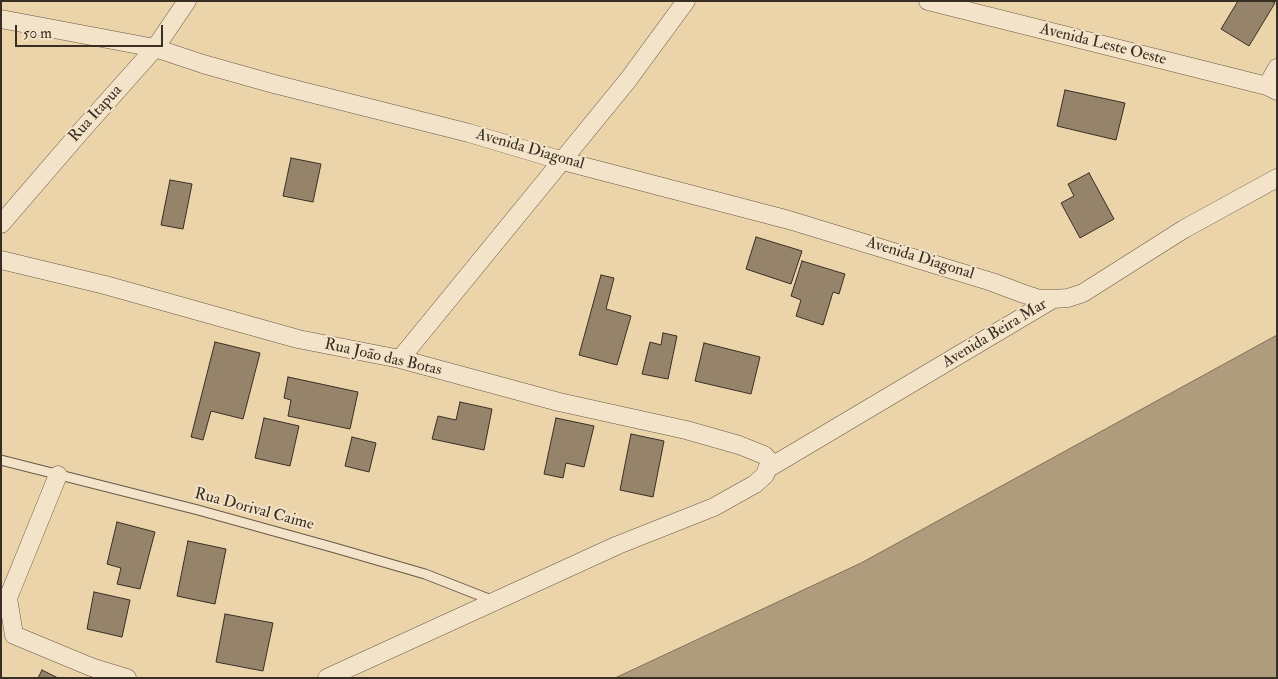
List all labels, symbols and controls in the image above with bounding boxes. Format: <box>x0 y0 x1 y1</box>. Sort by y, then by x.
scale bar <box>18 15 165 47</box>
street label: Avenida Leste Oeste <box>1038 20 1168 70</box>
text: 50 m <box>23 24 52 43</box>
street label: Rua Itapua <box>65 81 127 147</box>
street label: Avenida Diagonal <box>474 125 586 175</box>
street label: Avenida Diagonal <box>864 233 976 285</box>
street label: Avenida Beira Mar <box>939 295 1051 373</box>
street label: Rua João das Botas <box>322 335 444 381</box>
street label: Rua Dorival Caime <box>192 485 316 535</box>

